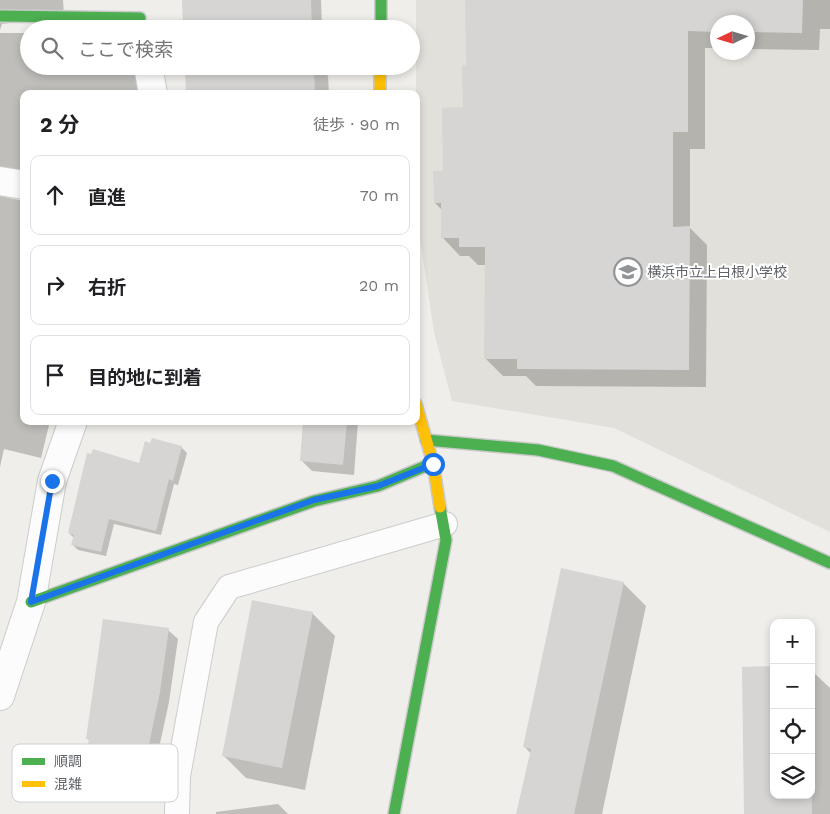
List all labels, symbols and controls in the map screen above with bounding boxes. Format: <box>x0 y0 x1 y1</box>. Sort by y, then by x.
north arrow <box>710 15 755 60</box>
search box <box>20 20 420 75</box>
icon: search <box>38 34 66 62</box>
text: ここで検索 <box>78 38 173 61</box>
text: 2 分 <box>40 112 80 137</box>
text: 徒歩 · 90 m <box>313 115 400 134</box>
icon: ahead <box>41 181 69 209</box>
text: 直進 <box>88 186 126 209</box>
text: 70 m <box>360 186 399 205</box>
school or university icon: 横浜市立上白根小学校 <box>613 257 643 287</box>
place label: 横浜市立上白根小学校 <box>647 264 787 280</box>
icon: right <box>41 271 69 299</box>
text: 右折 <box>88 276 126 299</box>
text: 20 m <box>359 276 399 295</box>
icon: arrive <box>41 361 69 389</box>
text: 目的地に到着 <box>88 366 202 389</box>
route start <box>422 453 445 476</box>
route end <box>41 470 64 493</box>
map controls <box>770 619 815 799</box>
button: + <box>770 619 815 664</box>
button: − <box>770 664 815 709</box>
button: locate <box>770 709 815 754</box>
legend <box>12 744 178 802</box>
text: 順調 <box>54 753 82 769</box>
button: layers <box>770 754 815 799</box>
text: 混雑 <box>54 776 82 792</box>

